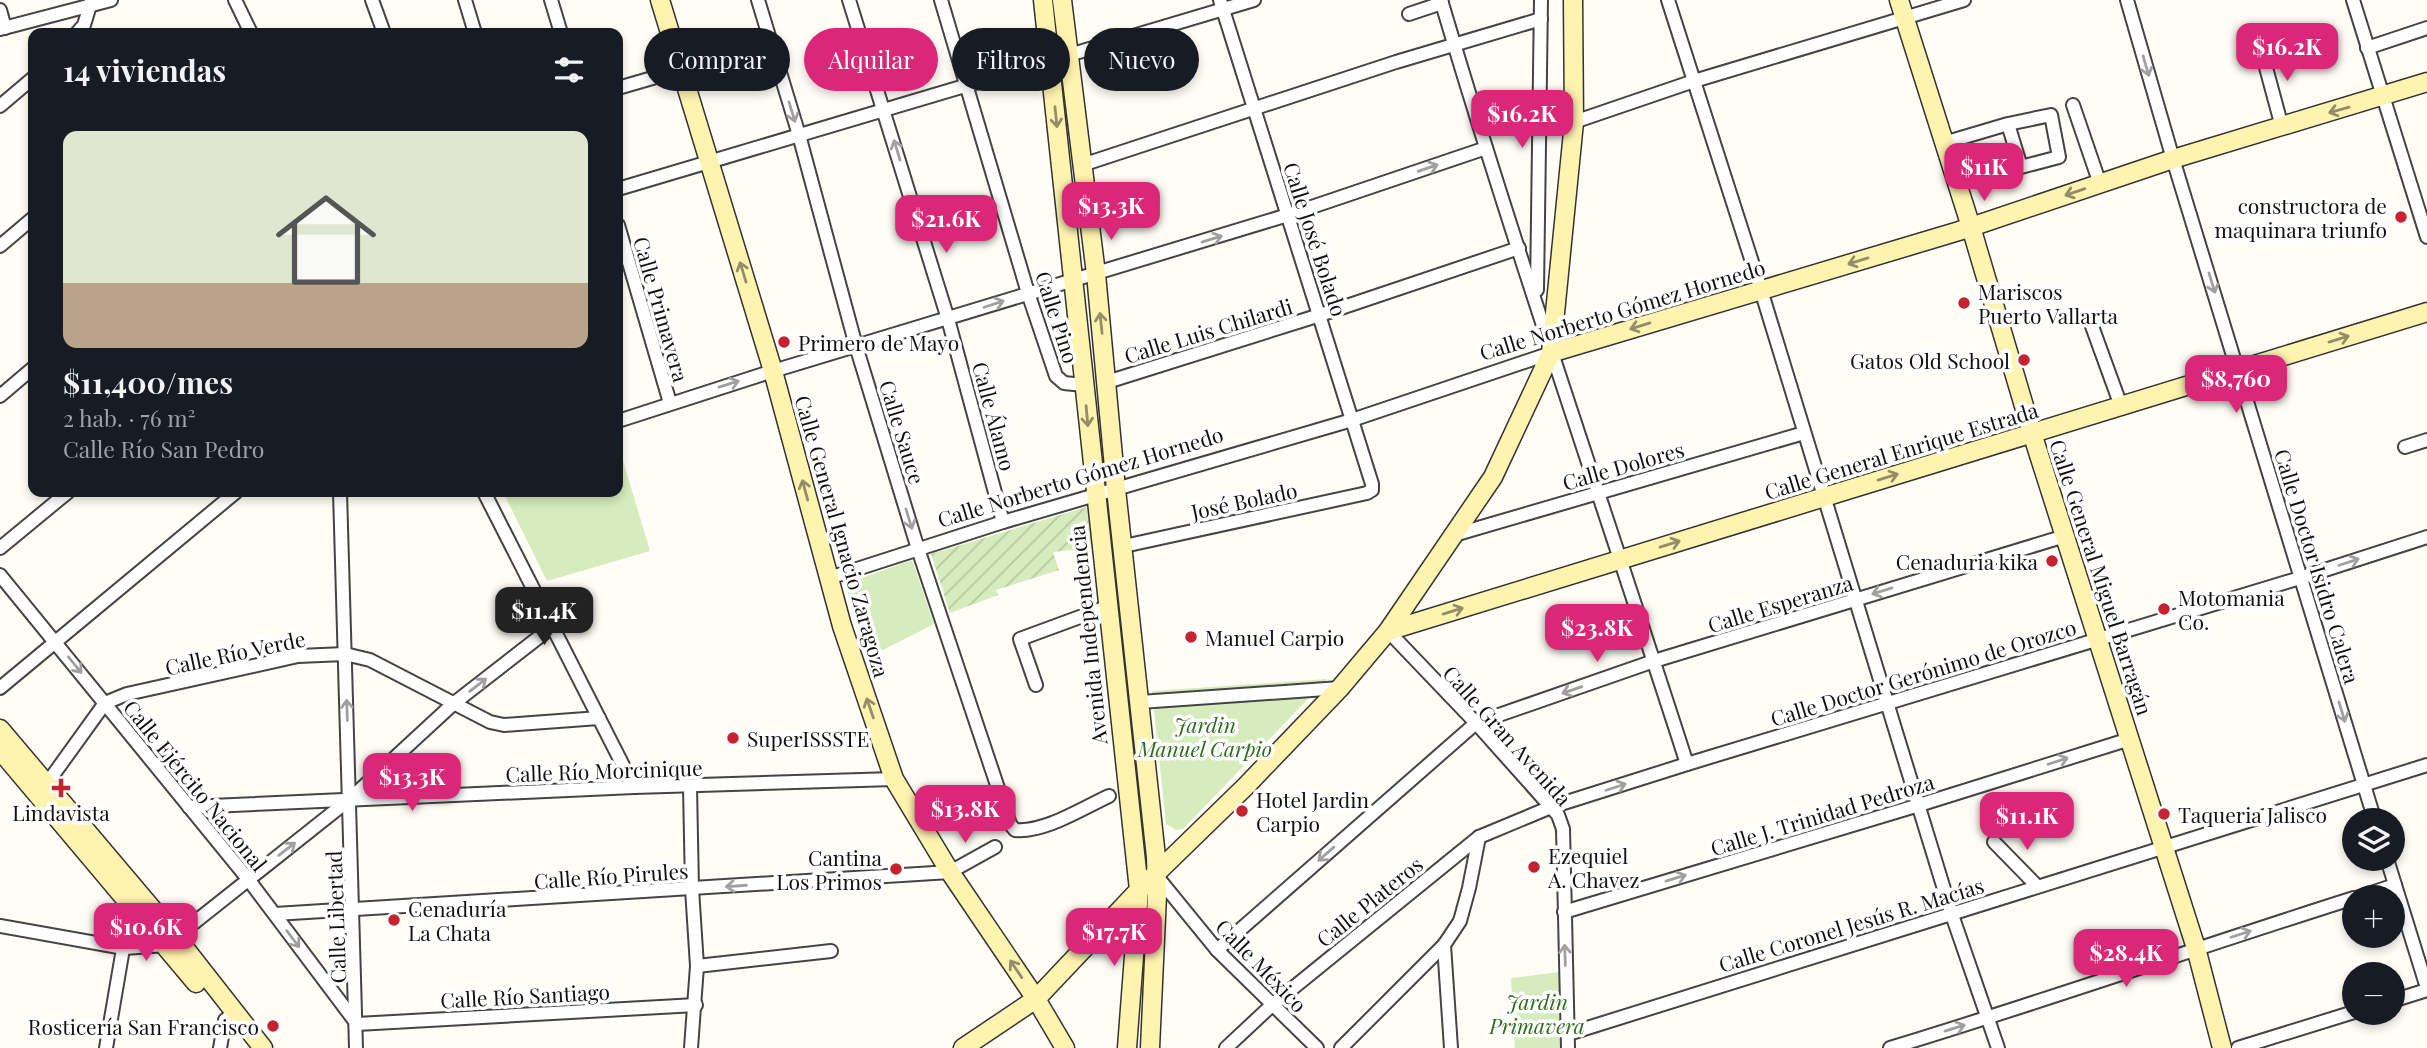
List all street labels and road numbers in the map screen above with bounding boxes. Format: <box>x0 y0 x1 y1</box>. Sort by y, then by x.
street label: Calle José Bolado <box>1278 158 1354 320</box>
street label: Calle Primavera <box>628 233 696 385</box>
street label: Calle Norberto Gómez Hornedo <box>1476 252 1768 366</box>
street label: Calle Pino <box>1030 267 1086 367</box>
street label: Calle Luis Chilardi <box>1120 291 1296 369</box>
street label: Calle Álamo <box>967 358 1023 474</box>
street label: Calle Sauce <box>874 377 932 487</box>
street label: Calle General Ignacio Zaragoza <box>789 392 897 681</box>
street label: Calle General Enrique Estrada <box>1761 395 2042 505</box>
street label: Calle Norberto Gómez Hornedo <box>934 419 1226 533</box>
street label: Calle Dolores <box>1559 434 1687 496</box>
street label: Calle General Miguel Barragán <box>2044 436 2160 719</box>
street label: Calle Doctor Isidro Calera <box>2269 445 2367 687</box>
street label: José Bolado <box>1187 475 1300 525</box>
street label: Avenida Independencia <box>1062 523 1113 747</box>
street label: Calle Esperanza <box>1704 567 1857 638</box>
street label: Calle Doctor Gerónimo de Orozco <box>1767 612 2079 732</box>
street label: Calle Río Verde <box>162 623 308 681</box>
street label: Calle Gran Avenida <box>1438 659 1579 811</box>
street label: Calle Ejército Nacional <box>118 694 274 876</box>
street label: Calle Río Morcinique <box>505 753 703 787</box>
street label: Calle J. Trinidad Pedroza <box>1707 767 1938 861</box>
street label: Calle Libertad <box>319 850 351 984</box>
street label: Calle Plateros <box>1310 850 1428 952</box>
street label: Calle Río Pirules <box>533 856 689 894</box>
street label: Calle Coronel Jesús R. Macías <box>1715 870 1987 978</box>
street label: Calle México <box>1210 912 1314 1018</box>
street label: Calle Río Santiago <box>439 977 611 1013</box>

